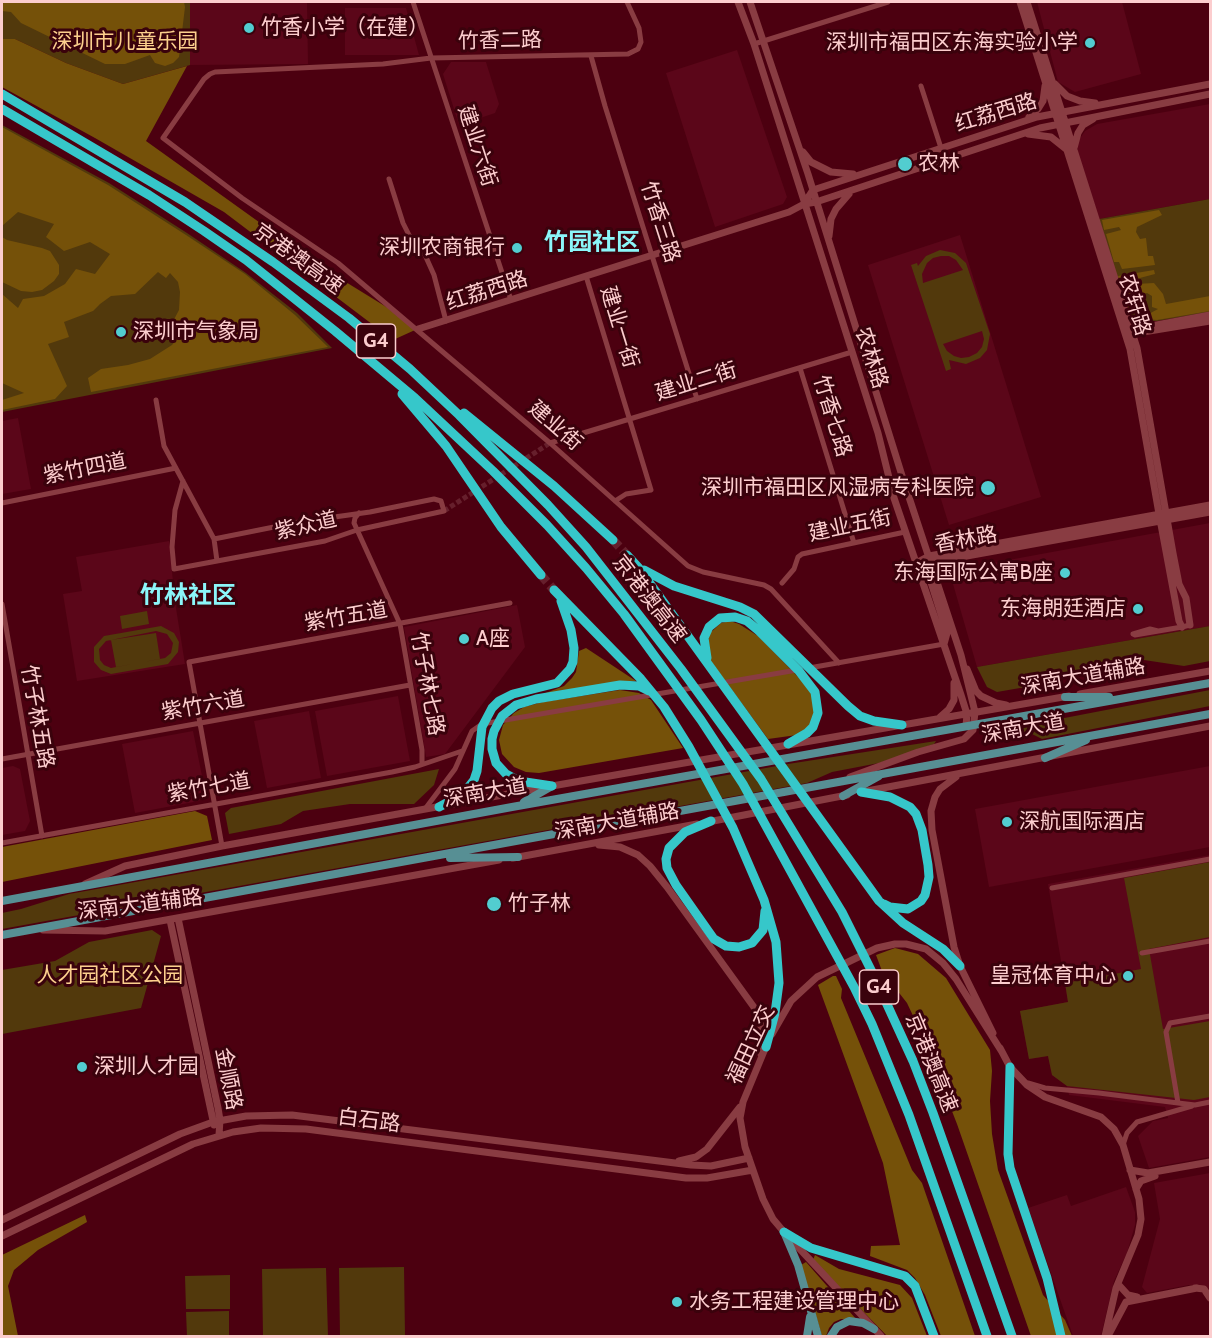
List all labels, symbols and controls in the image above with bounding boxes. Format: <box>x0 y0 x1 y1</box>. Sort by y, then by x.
place label: 竹香小学（在建） <box>261 15 429 41</box>
marker: 竹香小学（在建） <box>242 21 256 35</box>
street label: 竹香二路 <box>458 28 542 54</box>
park label: 深圳市儿童乐园 <box>52 29 198 55</box>
place label: 深圳市福田区东海实验小学 <box>826 30 1078 56</box>
marker: 深圳市福田区东海实验小学 <box>1083 36 1097 50</box>
street label: 红荔西路 <box>952 89 1040 137</box>
street label: 建业六街 <box>452 102 502 190</box>
place label: 农林 <box>918 151 960 177</box>
marker: 农林 <box>896 155 914 173</box>
street label: 竹香三路 <box>635 178 685 266</box>
street label: 京港澳高速 <box>248 218 348 300</box>
district label: 竹园社区 <box>544 229 640 257</box>
place label: 深圳农商银行 <box>379 235 505 261</box>
marker: 深圳农商银行 <box>510 241 524 255</box>
street label: 红荔西路 <box>443 266 531 316</box>
street label: 农轩路 <box>1113 271 1155 339</box>
street label: 建业一街 <box>595 283 643 371</box>
place label: 深圳市气象局 <box>133 319 259 345</box>
road number: G4 <box>356 324 395 358</box>
street label: 农林路 <box>849 324 893 392</box>
marker: 深圳市气象局 <box>114 325 128 339</box>
street label: 建业二街 <box>652 358 740 406</box>
street label: 竹香七路 <box>808 372 856 460</box>
street label: 建业街 <box>523 396 587 456</box>
street label: 紫竹四道 <box>41 449 129 489</box>
place label: 深圳市福田区风湿病专科医院 <box>701 475 974 501</box>
marker: 深圳市福田区风湿病专科医院 <box>979 479 997 497</box>
street label: 建业五街 <box>806 505 894 547</box>
street label: 紫众道 <box>272 507 340 545</box>
street label: 香林路 <box>933 522 999 558</box>
street label: 京港澳高速 <box>607 550 691 648</box>
place label: 东海国际公寓B座 <box>893 560 1053 586</box>
marker: 东海国际公寓B座 <box>1058 566 1072 580</box>
district label: 竹林社区 <box>140 582 236 610</box>
place label: 东海朗廷酒店 <box>1000 596 1126 622</box>
street label: 紫竹五道 <box>302 597 390 637</box>
marker: 东海朗廷酒店 <box>1131 602 1145 616</box>
place label: A座 <box>476 626 510 652</box>
street label: 竹子林七路 <box>405 630 449 738</box>
marker: A座 <box>457 632 471 646</box>
street label: 深南大道辅路 <box>1019 654 1147 700</box>
street label: 竹子林五路 <box>15 663 59 771</box>
street label: 紫竹六道 <box>159 686 247 726</box>
street label: 深南大道 <box>979 709 1067 749</box>
street label: 紫竹七道 <box>165 768 253 808</box>
street label: 深南大道 <box>441 773 529 813</box>
street label: 深南大道辅路 <box>553 799 681 845</box>
place label: 深航国际酒店 <box>1019 809 1145 835</box>
marker: 深航国际酒店 <box>1000 815 1014 829</box>
street label: 深南大道辅路 <box>76 885 204 925</box>
place label: 竹子林 <box>508 891 571 917</box>
marker: 竹子林 <box>485 895 503 913</box>
park label: 人才园社区公园 <box>37 963 183 989</box>
place label: 皇冠体育中心 <box>990 963 1116 989</box>
marker: 皇冠体育中心 <box>1121 969 1135 983</box>
road number: G4 <box>860 970 898 1004</box>
street label: 福田立交 <box>722 1002 780 1088</box>
street label: 京港澳高速 <box>900 1010 962 1116</box>
street label: 金顺路 <box>210 1046 246 1112</box>
place label: 深圳人才园 <box>94 1054 199 1080</box>
marker: 深圳人才园 <box>75 1060 89 1074</box>
street label: 白石路 <box>336 1105 402 1137</box>
place label: 水务工程建设管理中心 <box>689 1289 899 1315</box>
marker: 水务工程建设管理中心 <box>670 1295 684 1309</box>

